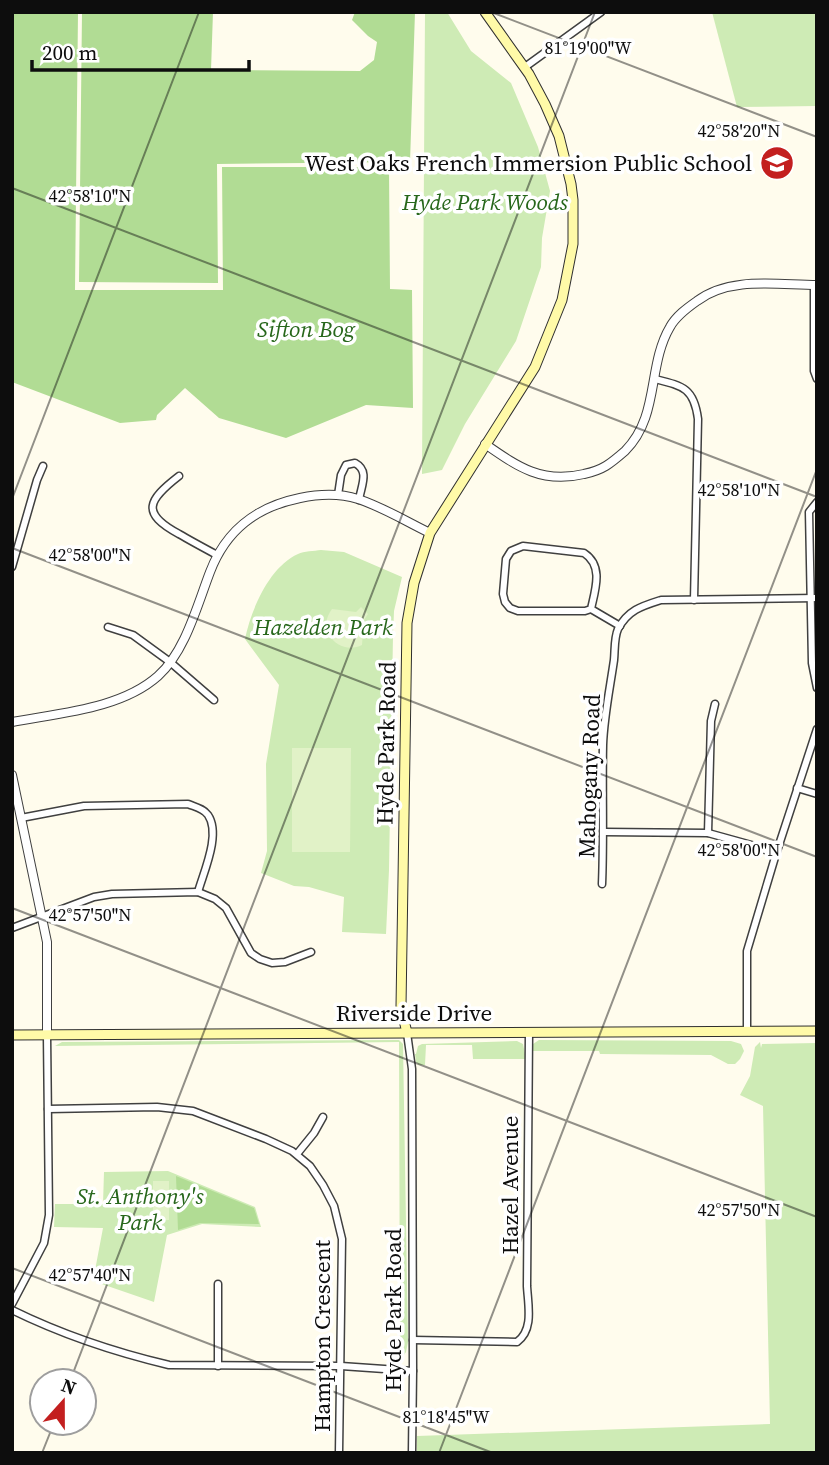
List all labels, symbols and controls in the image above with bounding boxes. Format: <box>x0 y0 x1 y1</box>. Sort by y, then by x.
scale bar <box>32 28 248 72</box>
text: 81°19'00"W <box>545 35 632 60</box>
text: 200 m <box>42 38 97 67</box>
text: 42°58'20"N <box>698 118 780 143</box>
school or university icon: West Oaks French Immersion Public School <box>758 144 796 182</box>
place label: West Oaks French Immersion Public School <box>304 147 752 179</box>
text: 42°58'10"N <box>49 183 131 208</box>
park label: Hyde Park Woods <box>401 186 569 218</box>
park label: Sifton Bog <box>257 313 356 345</box>
text: 42°58'10"N <box>698 477 780 502</box>
text: 42°58'00"N <box>49 542 131 567</box>
park label: Hazelden Park <box>252 611 393 643</box>
street label: Hyde Park Road <box>369 661 403 825</box>
street label: Mahogany Road <box>570 693 608 859</box>
text: 42°58'00"N <box>698 837 780 862</box>
text: 42°57'50"N <box>49 902 131 927</box>
street label: Riverside Drive <box>336 997 492 1029</box>
street label: Hazel Avenue <box>494 1115 526 1255</box>
park label: St. Anthony's Park <box>76 1180 204 1238</box>
text: 42°57'50"N <box>698 1197 780 1222</box>
street label: Hyde Park Road <box>377 1228 409 1392</box>
street label: Hampton Crescent <box>306 1239 338 1432</box>
text: 42°57'40"N <box>49 1262 131 1287</box>
north arrow <box>28 1367 98 1437</box>
text: N <box>58 1372 80 1401</box>
text: 81°18'45"W <box>403 1404 490 1429</box>

